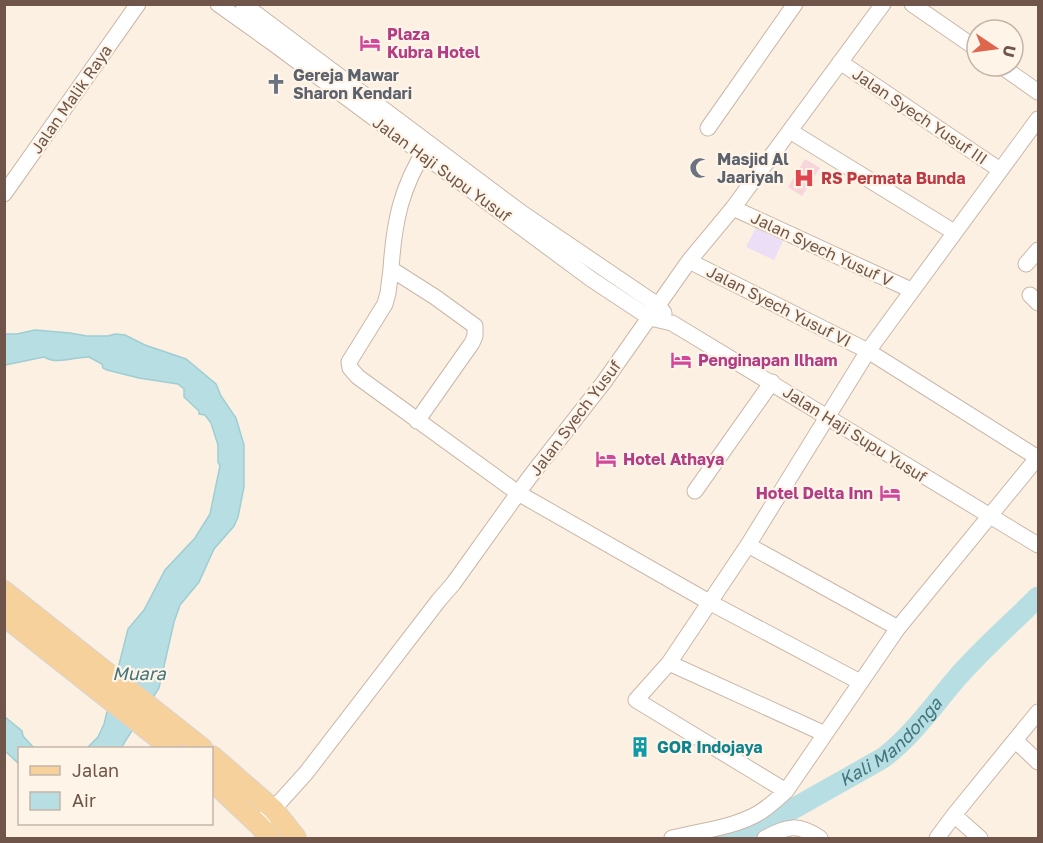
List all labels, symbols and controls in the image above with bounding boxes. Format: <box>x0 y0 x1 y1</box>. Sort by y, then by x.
north arrow <box>965 18 1025 78</box>
place label: Plaza Kubra Hotel <box>387 24 481 62</box>
hotel icon: Plaza Kubra Hotel <box>358 31 382 55</box>
street label: Jalan Malik Raya <box>26 41 116 157</box>
text: U <box>999 43 1021 59</box>
street label: Jalan Syech Yusuf III <box>849 63 991 169</box>
place label: Gereja Mawar Sharon Kendari <box>293 65 412 103</box>
church icon: Gereja Mawar Sharon Kendari <box>264 72 288 96</box>
street label: Jalan Haji Supu Yusuf <box>369 112 515 226</box>
place label: Masjid Al Jaariyah <box>717 149 789 187</box>
mosque icon: Masjid Al Jaariyah <box>688 156 712 180</box>
hospital icon: RS Permata Bunda <box>792 166 816 190</box>
place label: RS Permata Bunda <box>821 168 965 188</box>
street label: Jalan Syech Yusuf V <box>748 207 896 291</box>
street label: Jalan Syech Yusuf VI <box>704 261 854 351</box>
hotel icon: Penginapan Ilham <box>669 348 693 372</box>
place label: Penginapan Ilham <box>698 350 837 370</box>
street label: Jalan Syech Yusuf <box>525 356 625 480</box>
street label: Jalan Haji Supu Yusuf <box>779 382 931 487</box>
hotel icon: Hotel Athaya <box>594 447 618 471</box>
place label: Hotel Athaya <box>623 449 724 469</box>
hotel icon: Hotel Delta Inn <box>878 481 902 505</box>
place label: Hotel Delta Inn <box>756 483 873 503</box>
water label: Muara <box>112 662 167 684</box>
water label: Kali Mandonga <box>835 692 947 790</box>
building icon: GOR Indojaya <box>628 735 652 759</box>
place label: GOR Indojaya <box>657 737 763 757</box>
legend <box>18 747 213 825</box>
text: Jalan <box>72 759 119 781</box>
text: Air <box>72 789 96 811</box>

